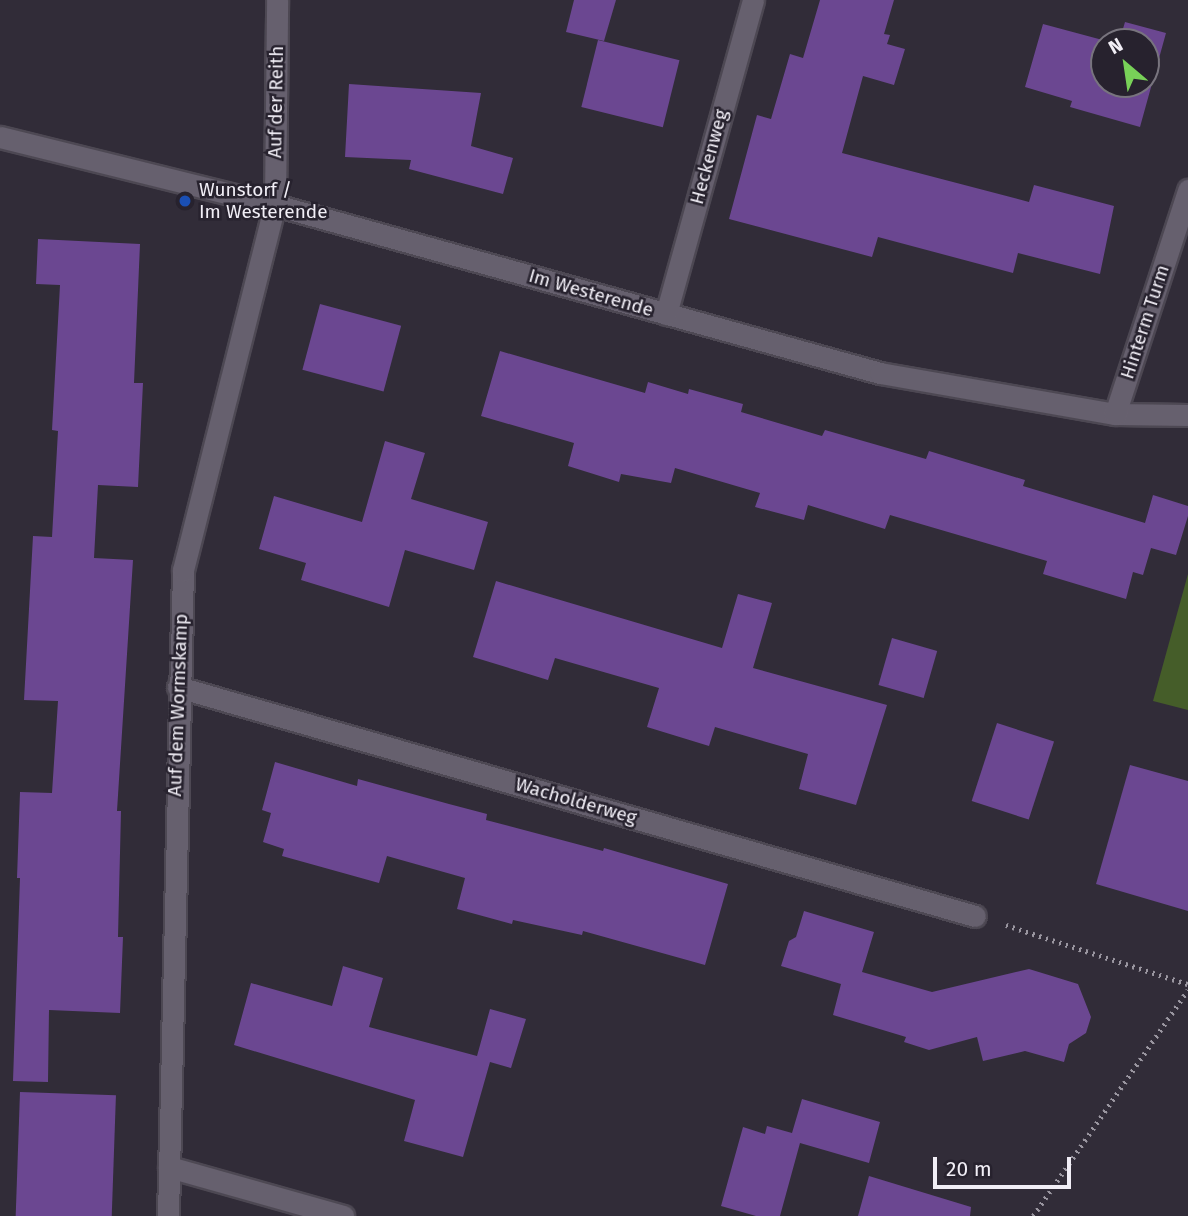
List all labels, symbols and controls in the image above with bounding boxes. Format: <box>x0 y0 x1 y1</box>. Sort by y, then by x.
north arrow <box>1090 28 1160 98</box>
text: N <box>1104 33 1127 59</box>
street label: Auf der Reith <box>264 46 288 158</box>
street label: Heckenweg <box>685 107 733 207</box>
place label: Wunstorf / Im Westerende <box>199 179 328 223</box>
marker: Wunstorf / Im Westerende <box>177 193 193 209</box>
street label: Hinterm Turm <box>1116 262 1174 382</box>
street label: Im Westerende <box>526 264 656 322</box>
street label: Auf dem Wormskamp <box>163 613 193 797</box>
street label: Wacholderweg <box>513 773 639 829</box>
scale bar <box>936 1142 1074 1186</box>
text: 20 m <box>946 1156 992 1182</box>

